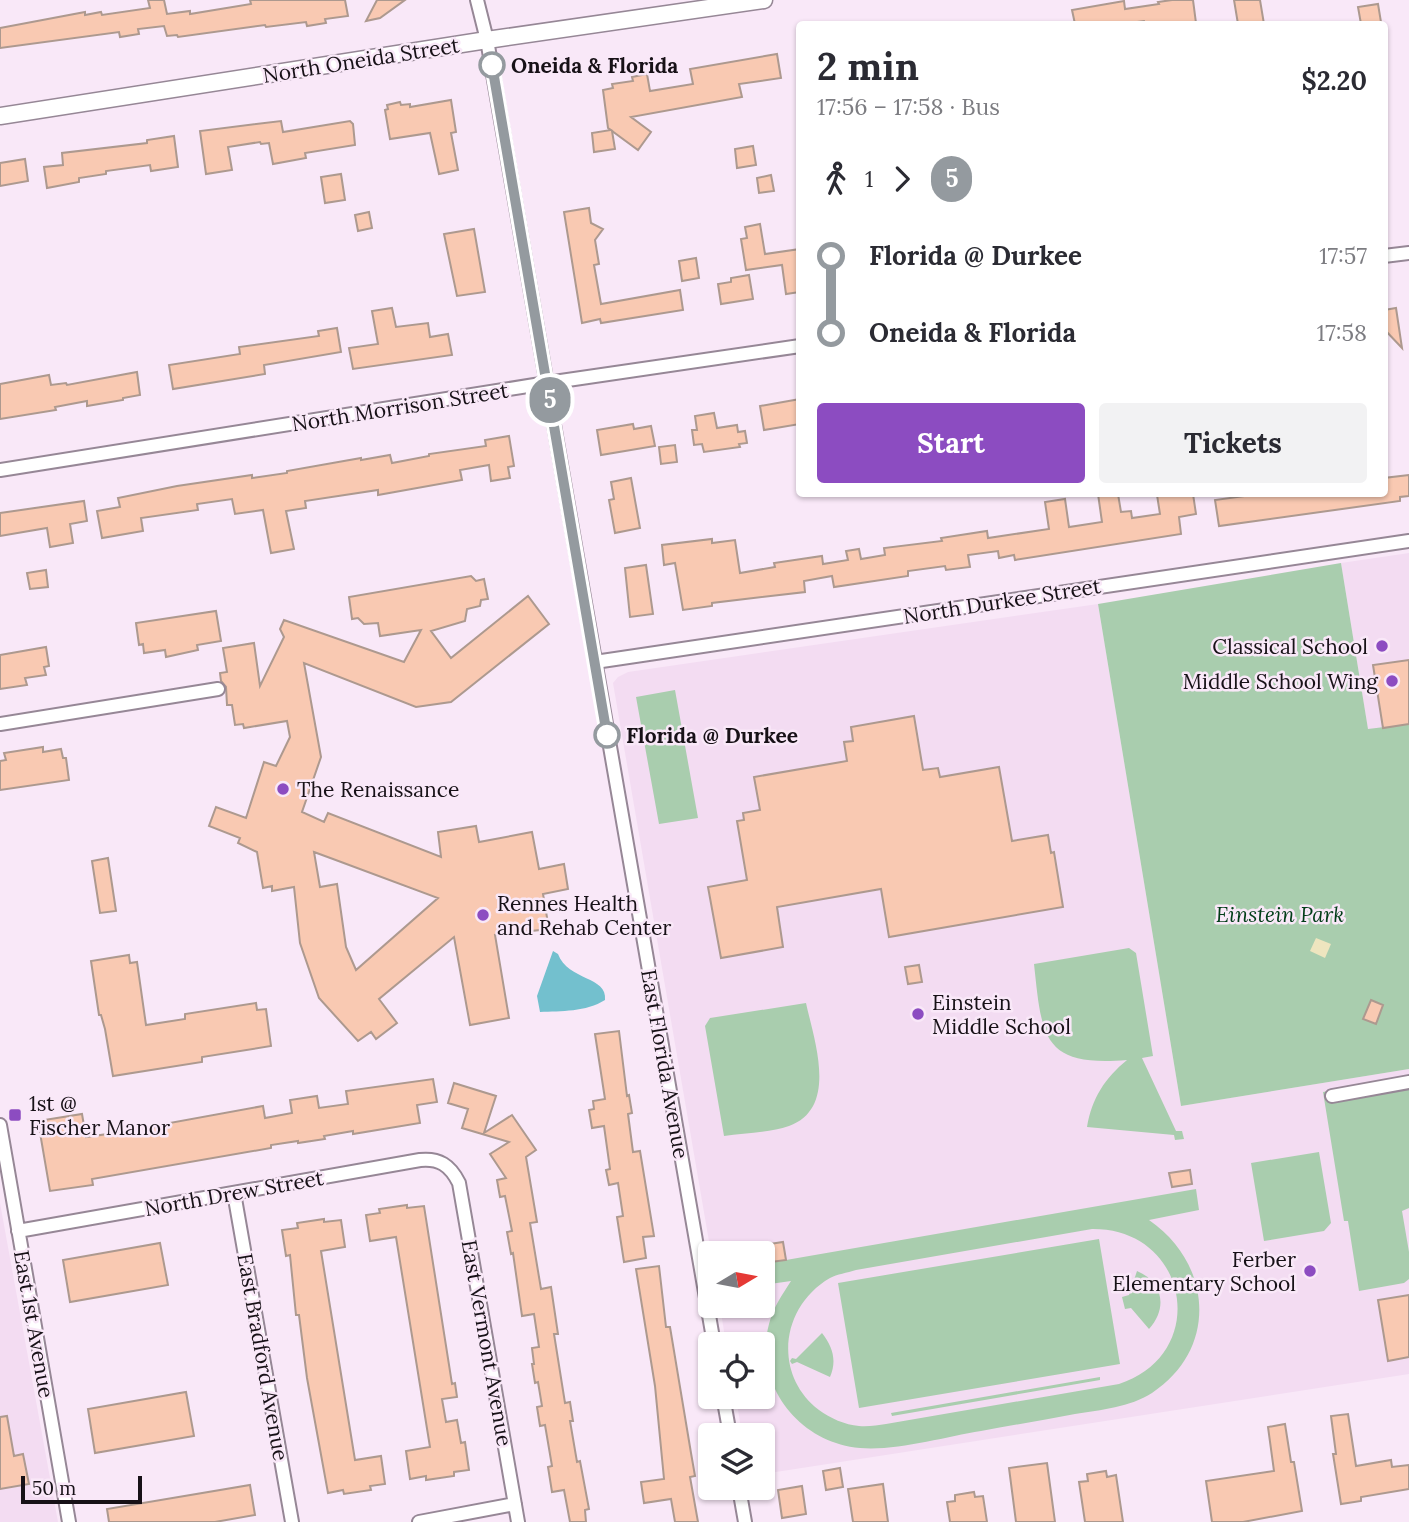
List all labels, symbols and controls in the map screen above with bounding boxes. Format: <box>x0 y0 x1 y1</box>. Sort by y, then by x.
street label: North Oneida Street <box>261 31 462 89</box>
text: 2 min <box>817 42 919 90</box>
marker: Oneida & Florida <box>479 52 505 78</box>
place label: Oneida & Florida <box>511 52 678 79</box>
text: $2.20 <box>1301 64 1367 97</box>
text: 17:56 – 17:58 · Bus <box>817 92 1000 121</box>
icon: walk <box>817 160 855 198</box>
icon: forward <box>883 160 921 198</box>
text: 5 <box>945 163 958 194</box>
text: 1 <box>865 164 873 193</box>
text: Florida @ Durkee <box>869 239 1082 272</box>
text: 17:57 <box>1319 241 1367 270</box>
text: Oneida & Florida <box>869 316 1076 349</box>
text: 17:58 <box>1317 318 1367 347</box>
street label: North Morrison Street <box>290 376 511 437</box>
line badge: 5 <box>527 377 573 423</box>
text: 5 <box>544 384 556 415</box>
button: Start <box>817 403 1085 483</box>
button: Tickets <box>1099 403 1367 483</box>
street label: North Durkee Street <box>901 572 1104 630</box>
place label: Classical School <box>1212 633 1368 660</box>
marker: Classical School <box>1374 638 1390 654</box>
place label: Middle School Wing <box>1183 668 1378 695</box>
marker: Middle School Wing <box>1384 673 1400 689</box>
marker: Florida @ Durkee <box>594 722 620 748</box>
place label: Florida @ Durkee <box>626 722 798 749</box>
place label: The Renaissance <box>297 776 459 803</box>
marker: The Renaissance <box>275 781 291 797</box>
place label: Rennes Health and Rehab Center <box>497 890 671 941</box>
park label: Einstein Park <box>1216 901 1344 928</box>
marker: Rennes Health and Rehab Center <box>475 907 491 923</box>
street label: East Florida Avenue <box>635 967 695 1161</box>
place label: Einstein Middle School <box>932 989 1071 1040</box>
marker: Einstein Middle School <box>910 1006 926 1022</box>
place label: 1st @ Fischer Manor <box>29 1090 170 1141</box>
marker: 1st @ Fischer Manor <box>7 1107 23 1123</box>
street label: North Drew Street <box>142 1164 326 1222</box>
street label: East Vermont Avenue <box>456 1238 518 1448</box>
north arrow <box>698 1241 775 1318</box>
map controls <box>698 1241 775 1500</box>
place label: Ferber Elementary School <box>1112 1246 1296 1297</box>
street label: East 1st Avenue <box>8 1248 60 1400</box>
street label: East Bradford Avenue <box>231 1251 295 1463</box>
marker: Ferber Elementary School <box>1302 1263 1318 1279</box>
button: locate <box>698 1332 775 1409</box>
button: layers <box>698 1423 775 1500</box>
scale bar <box>21 1473 142 1505</box>
text: 50 m <box>32 1476 76 1500</box>

